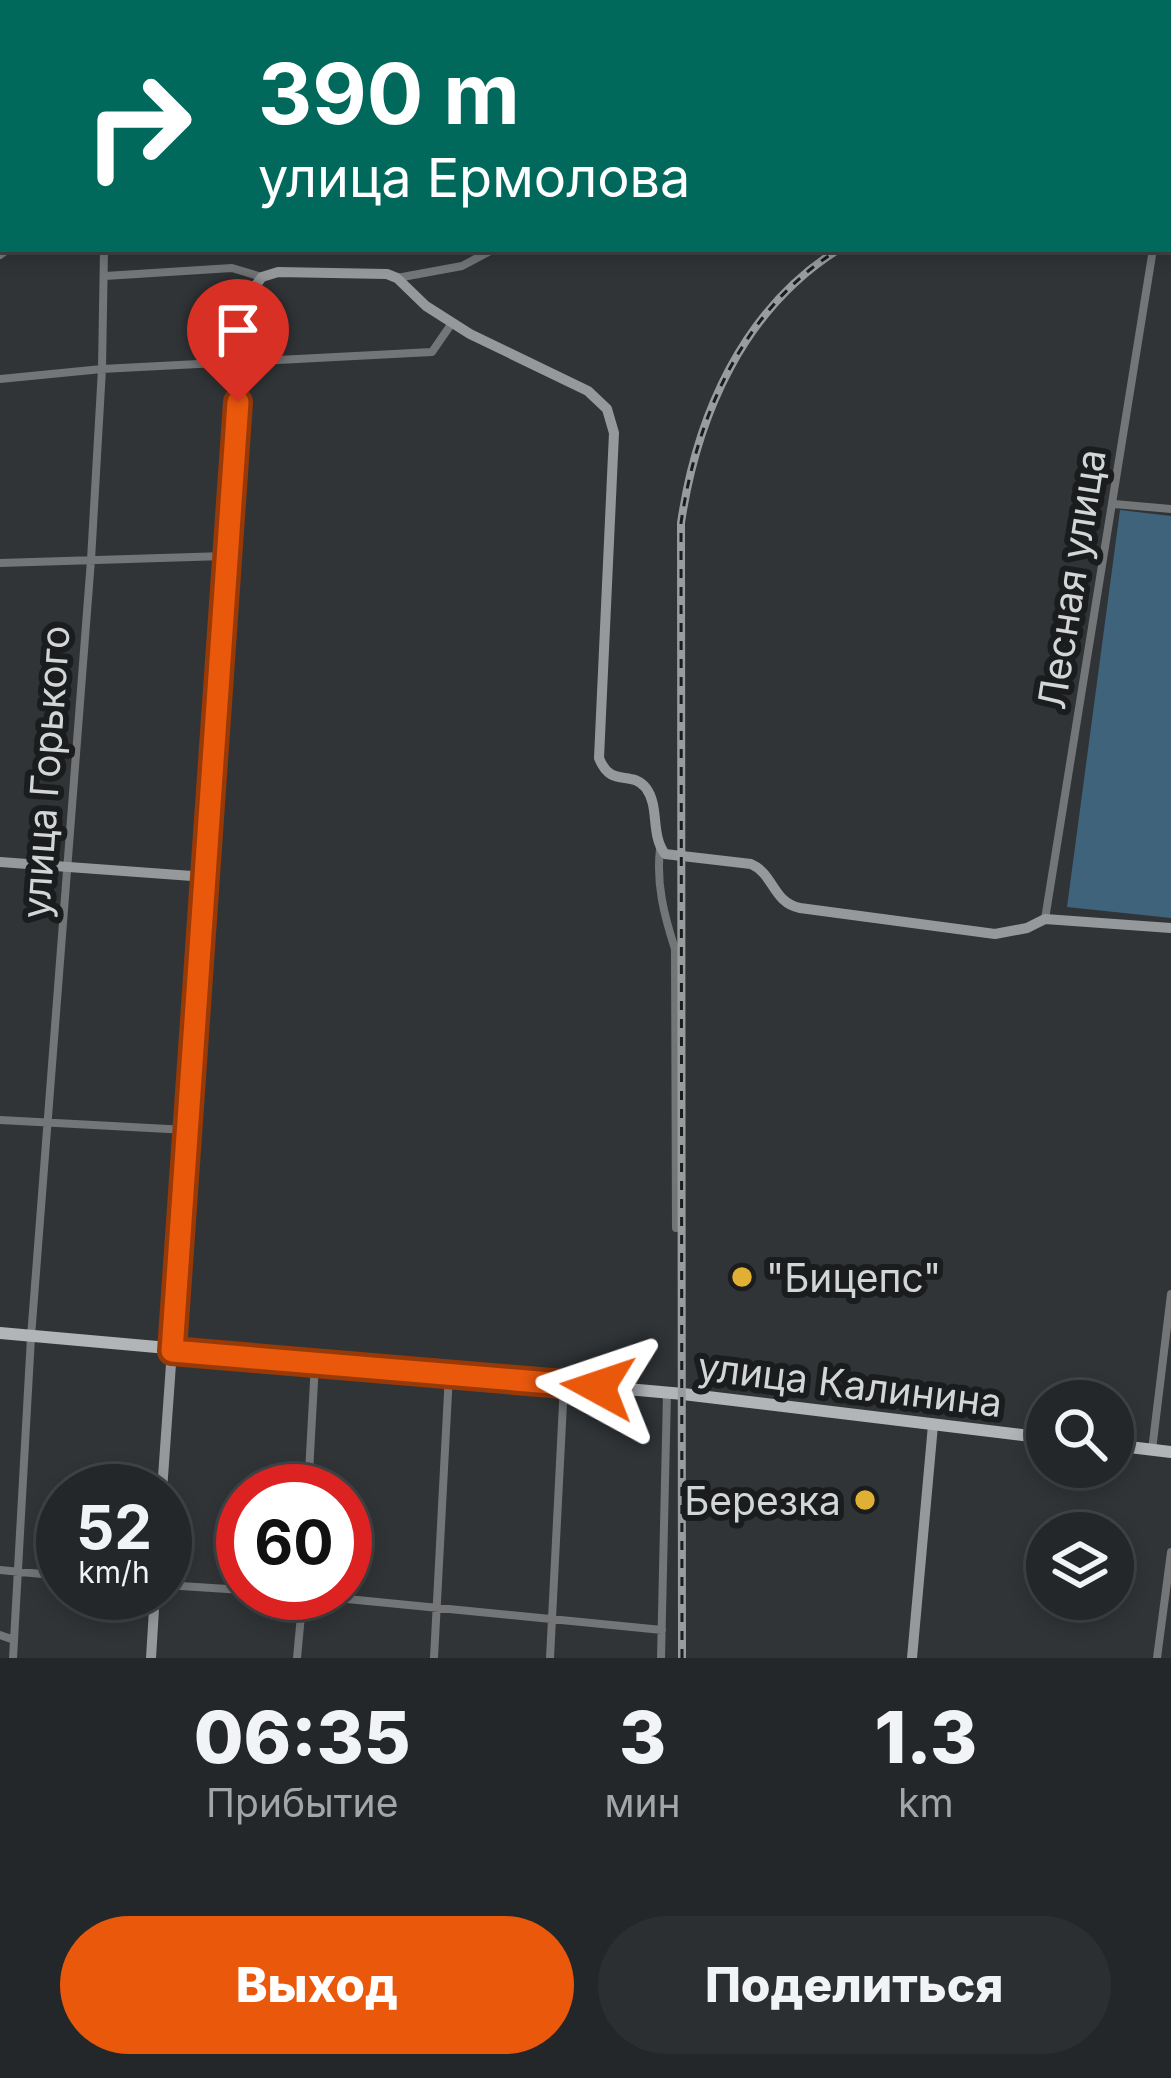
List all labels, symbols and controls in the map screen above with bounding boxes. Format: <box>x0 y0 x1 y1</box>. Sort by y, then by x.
text: 390 m <box>258 43 520 144</box>
icon: right <box>60 48 216 204</box>
text: улица Ермолова <box>258 145 690 210</box>
pin <box>187 279 289 402</box>
icon: arrive <box>205 297 271 363</box>
street label: Лесная улица <box>1027 446 1115 712</box>
street label: улица Горького <box>11 624 79 920</box>
place label: "Бицепс" <box>766 1254 941 1301</box>
marker: "Бицепс" <box>729 1264 755 1290</box>
position arrow <box>535 1324 661 1450</box>
street label: улица Калинина <box>695 1342 1005 1426</box>
map controls <box>1026 1380 1134 1620</box>
button: search <box>1026 1380 1134 1488</box>
speed limit sign: 60 <box>216 1464 372 1620</box>
place label: Березка <box>684 1477 841 1524</box>
marker: Березка <box>852 1487 878 1513</box>
text: 52 <box>76 1491 152 1563</box>
button: layers <box>1026 1512 1134 1620</box>
text: km/h <box>78 1554 150 1590</box>
text: 06:35 <box>194 1693 411 1780</box>
text: 3 <box>619 1693 666 1780</box>
text: 1.3 <box>874 1693 977 1780</box>
text: Прибытие <box>206 1779 398 1826</box>
text: мин <box>605 1779 681 1826</box>
text: km <box>898 1779 954 1826</box>
button: Выход <box>60 1916 574 2054</box>
button: Поделиться <box>598 1916 1111 2054</box>

